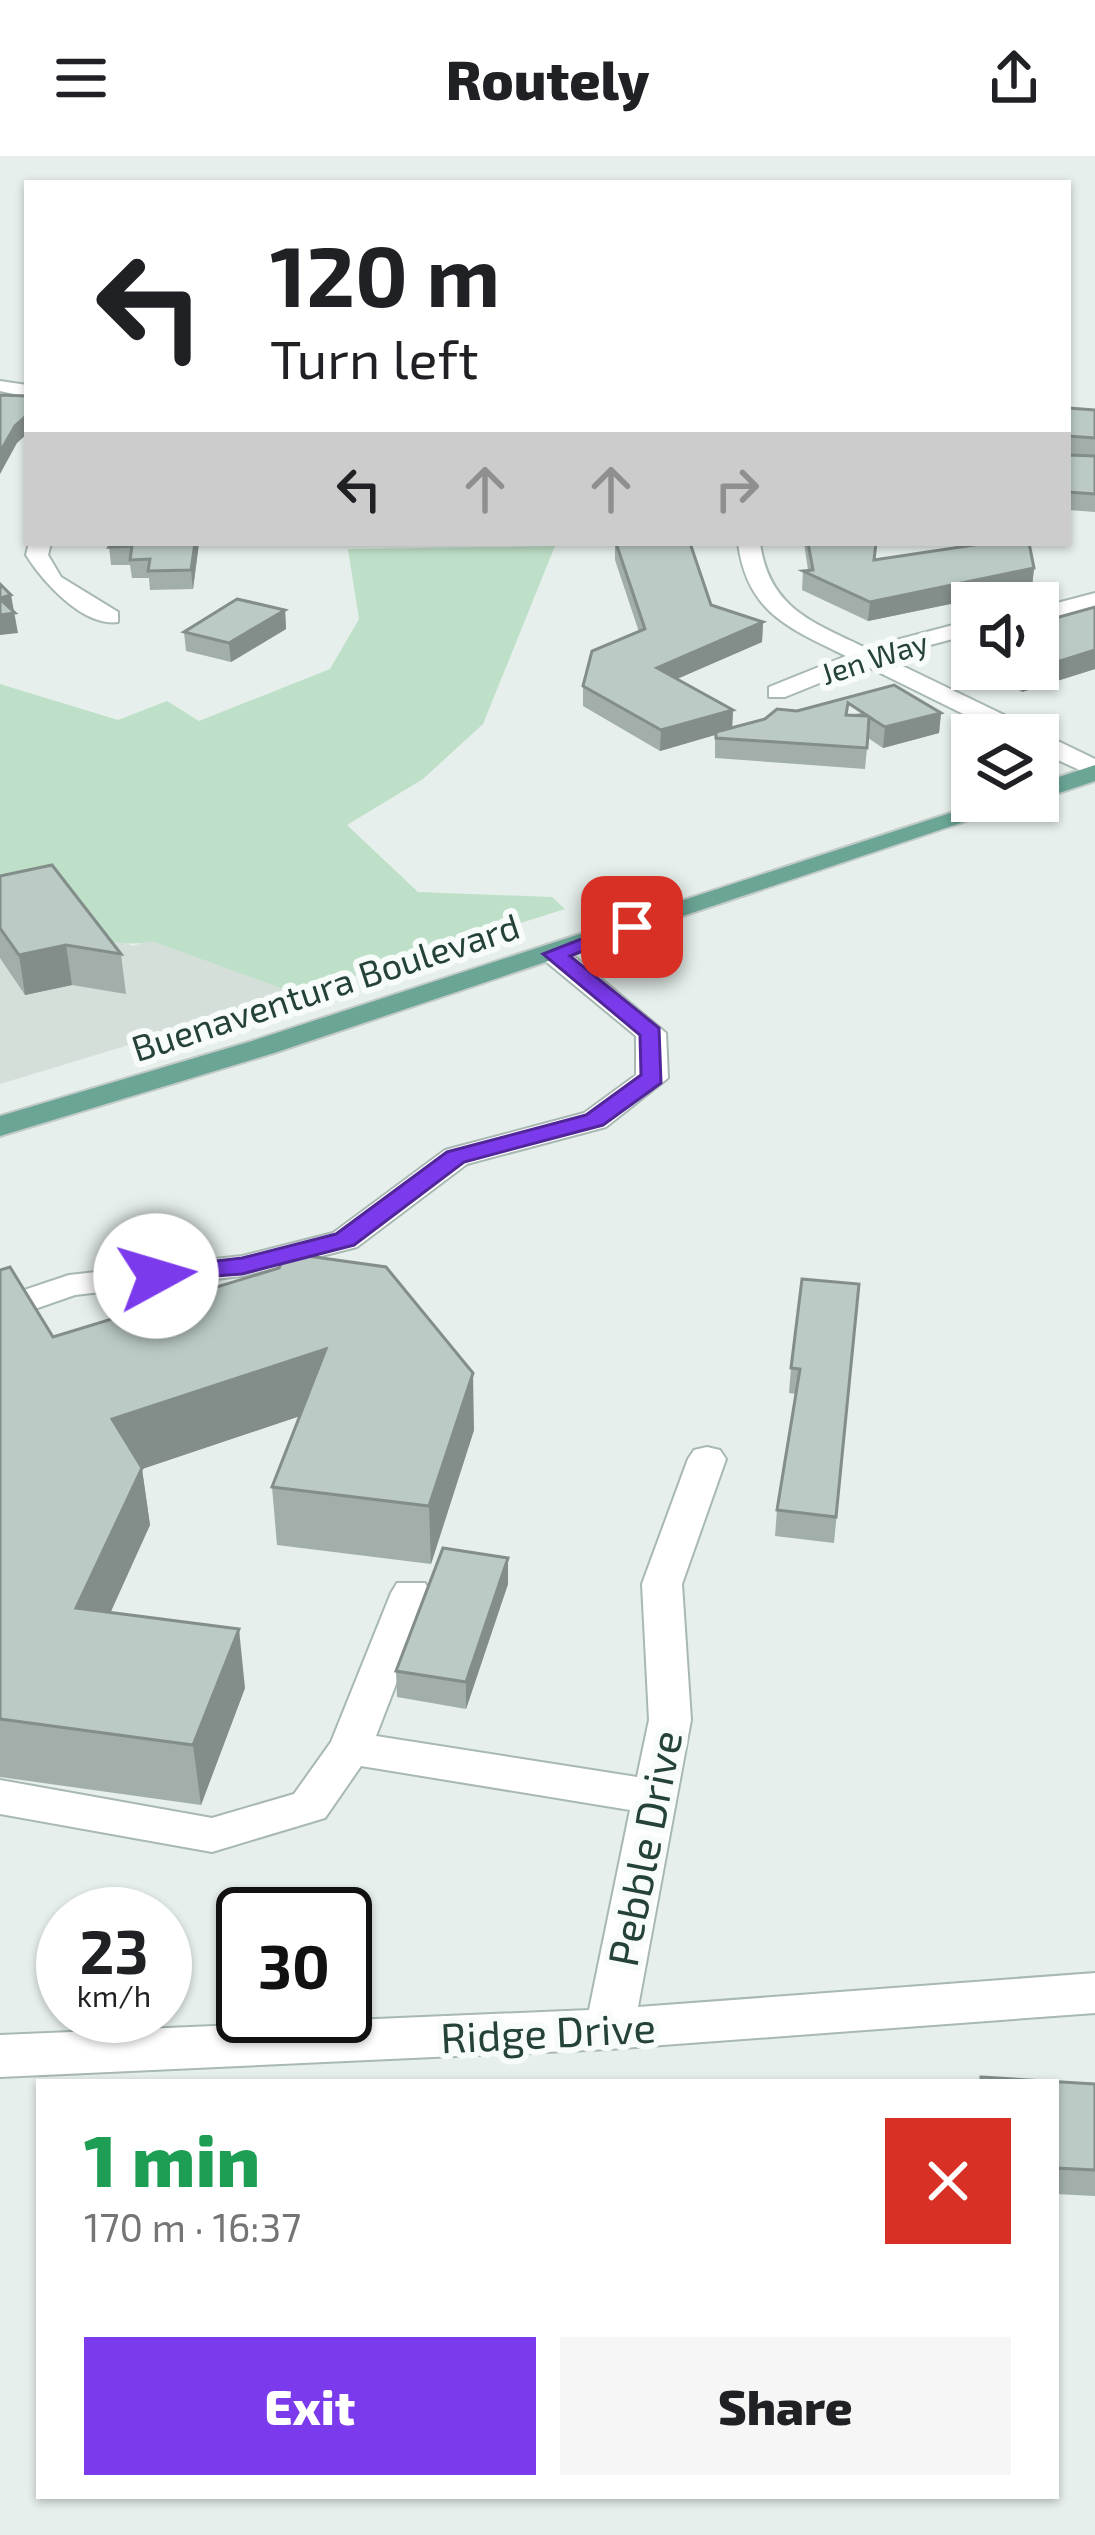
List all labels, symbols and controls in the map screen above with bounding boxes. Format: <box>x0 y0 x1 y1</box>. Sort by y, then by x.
icon: menu <box>48 45 114 111</box>
icon: share <box>981 45 1047 111</box>
text: Routely <box>446 46 649 111</box>
text: 120 m <box>270 223 500 324</box>
icon: left <box>72 228 228 384</box>
text: Turn left <box>270 325 479 390</box>
icon: left <box>326 456 392 522</box>
icon: ahead <box>452 456 518 522</box>
icon: ahead <box>578 456 644 522</box>
icon: right <box>704 456 770 522</box>
map controls <box>951 582 1059 822</box>
button: sound <box>951 582 1059 690</box>
street label: Jen Way <box>816 623 932 691</box>
button: layers <box>951 714 1059 822</box>
pin <box>581 876 683 978</box>
icon: arrive <box>599 894 665 960</box>
street label: Buenaventura Boulevard <box>126 903 524 1069</box>
position arrow <box>93 1213 219 1339</box>
street label: Pebble Drive <box>596 1726 690 1970</box>
speed limit sign: 30 <box>216 1887 372 2043</box>
text: 23 <box>80 1914 148 1986</box>
text: km/h <box>77 1977 151 2013</box>
street label: Ridge Drive <box>439 2000 657 2062</box>
text: 1 min <box>84 2115 260 2201</box>
button: close <box>885 2118 1011 2244</box>
text: 170 m · 16:37 <box>84 2203 301 2250</box>
button: Exit <box>84 2337 536 2475</box>
button: Share <box>560 2337 1011 2475</box>

